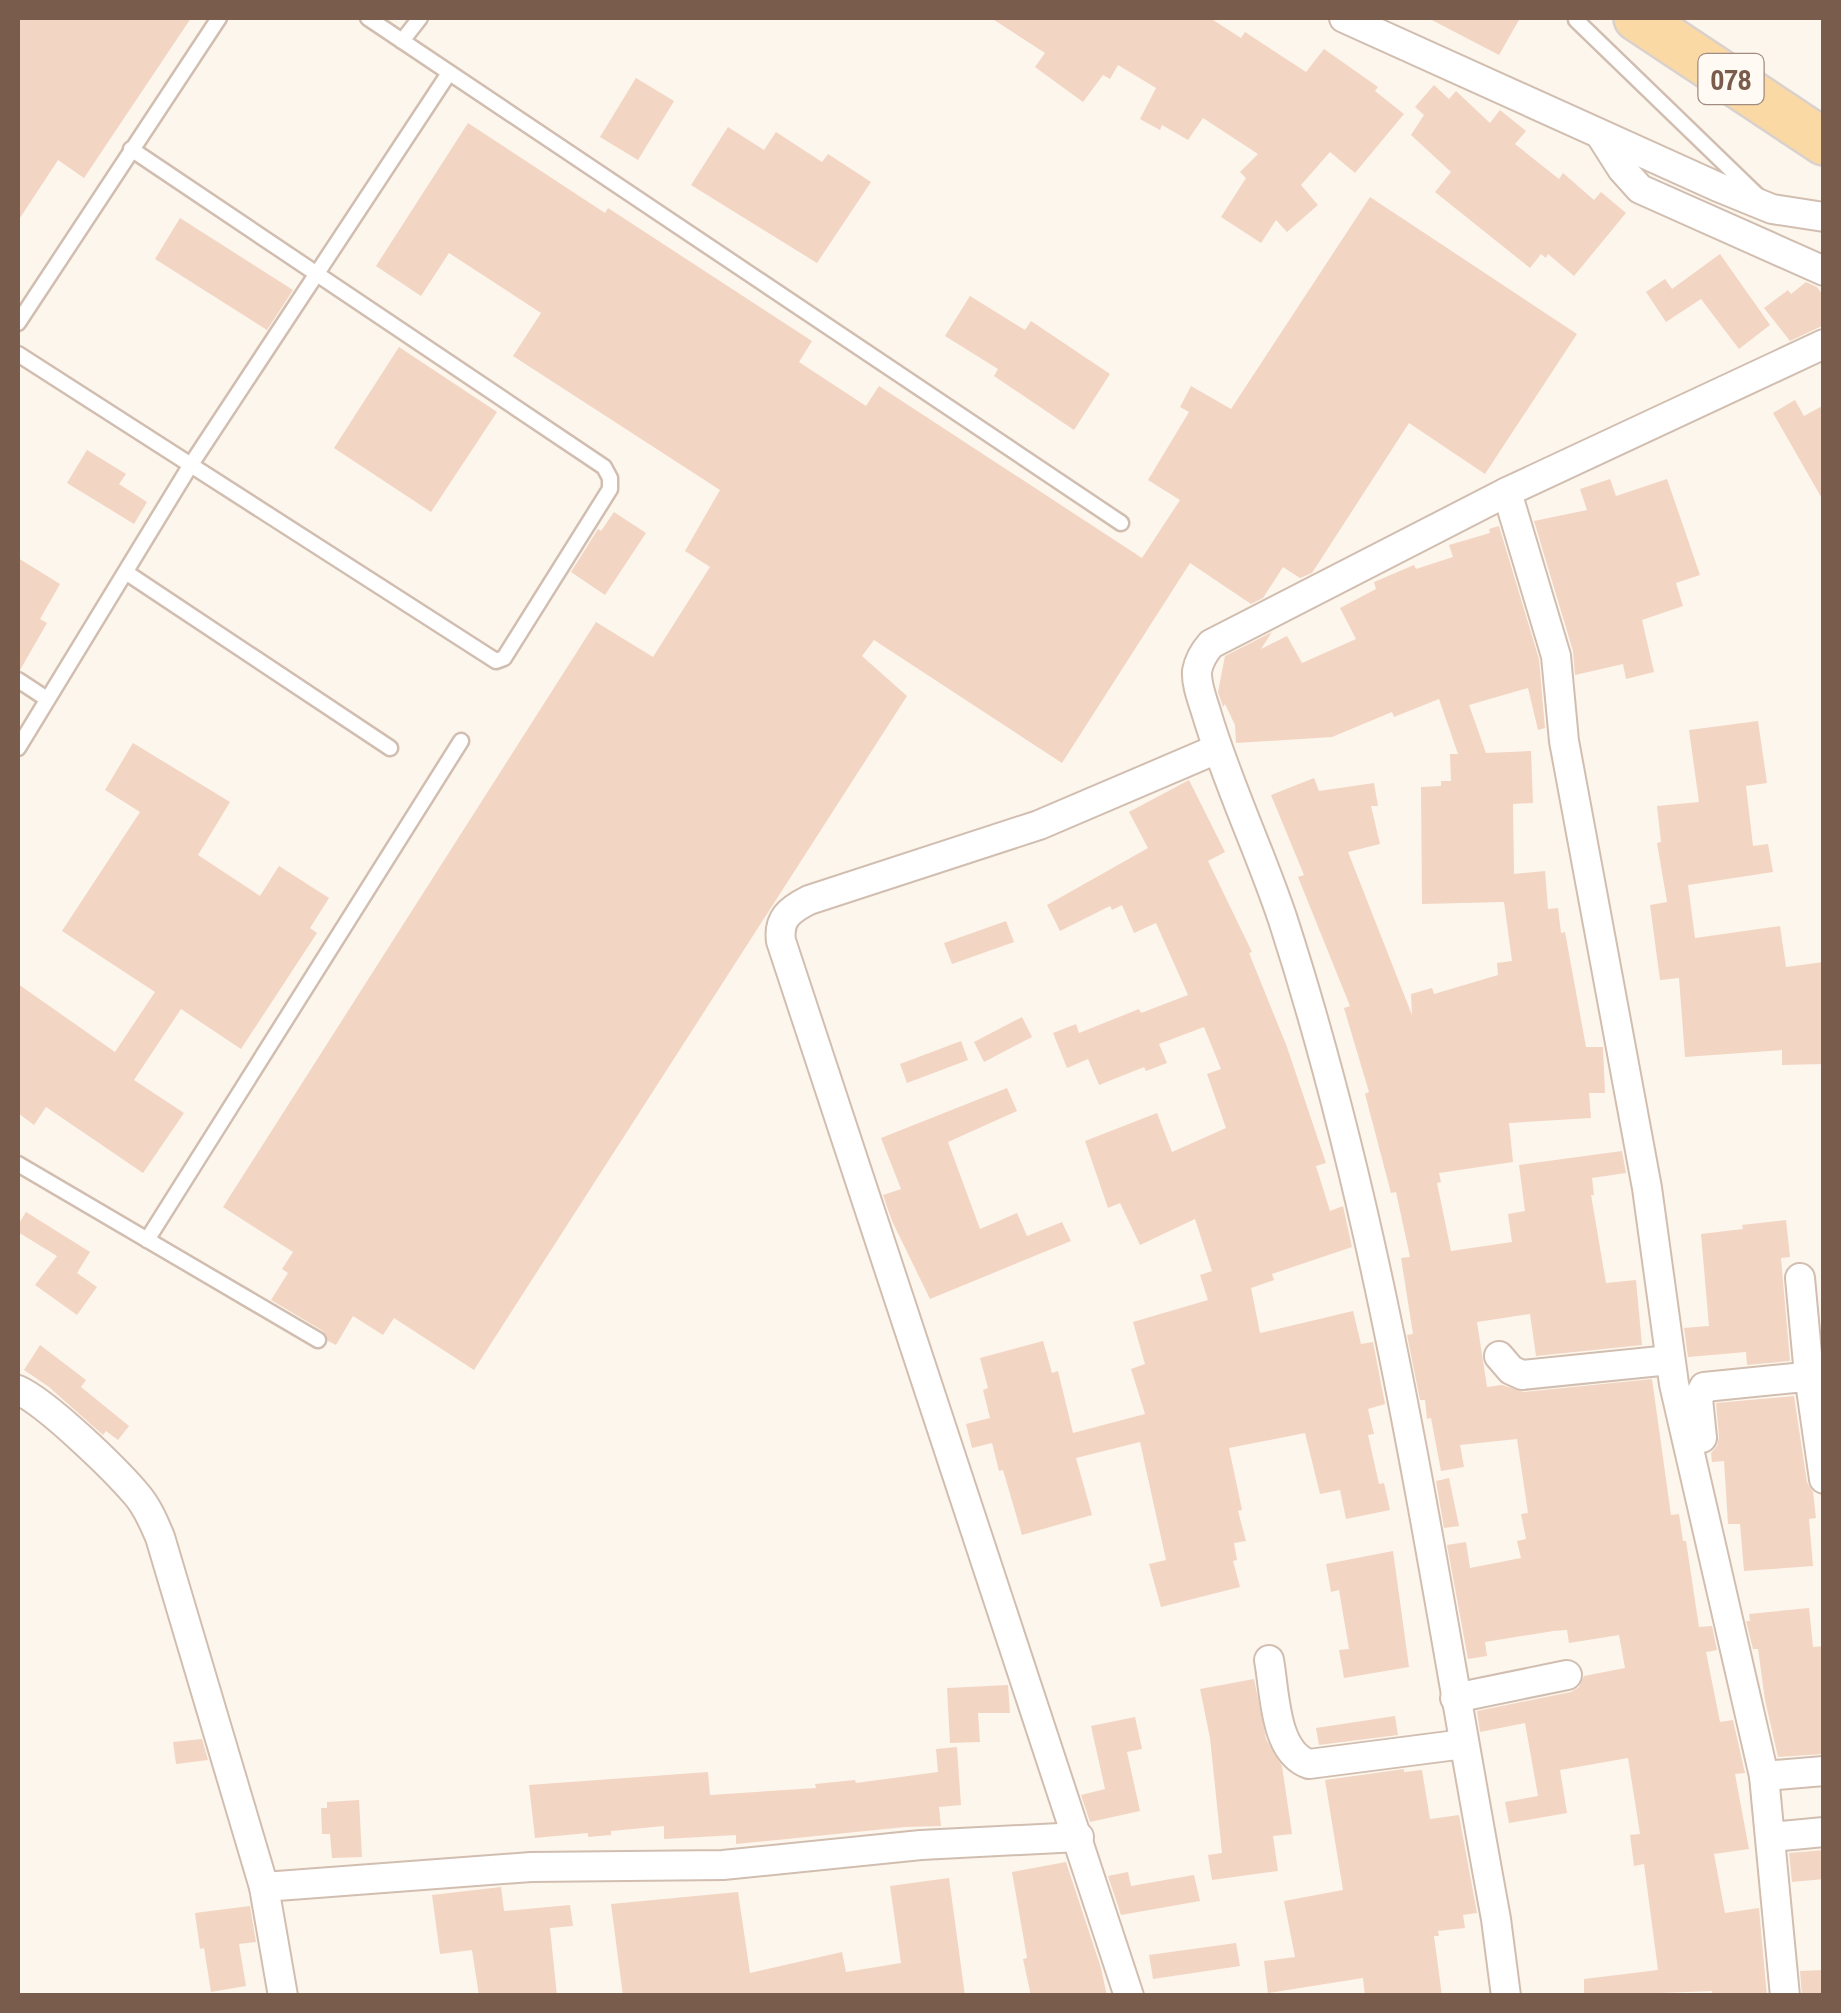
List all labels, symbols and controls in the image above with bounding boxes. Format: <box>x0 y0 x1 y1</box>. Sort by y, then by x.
road number: 078 <box>1698 54 1764 104</box>

